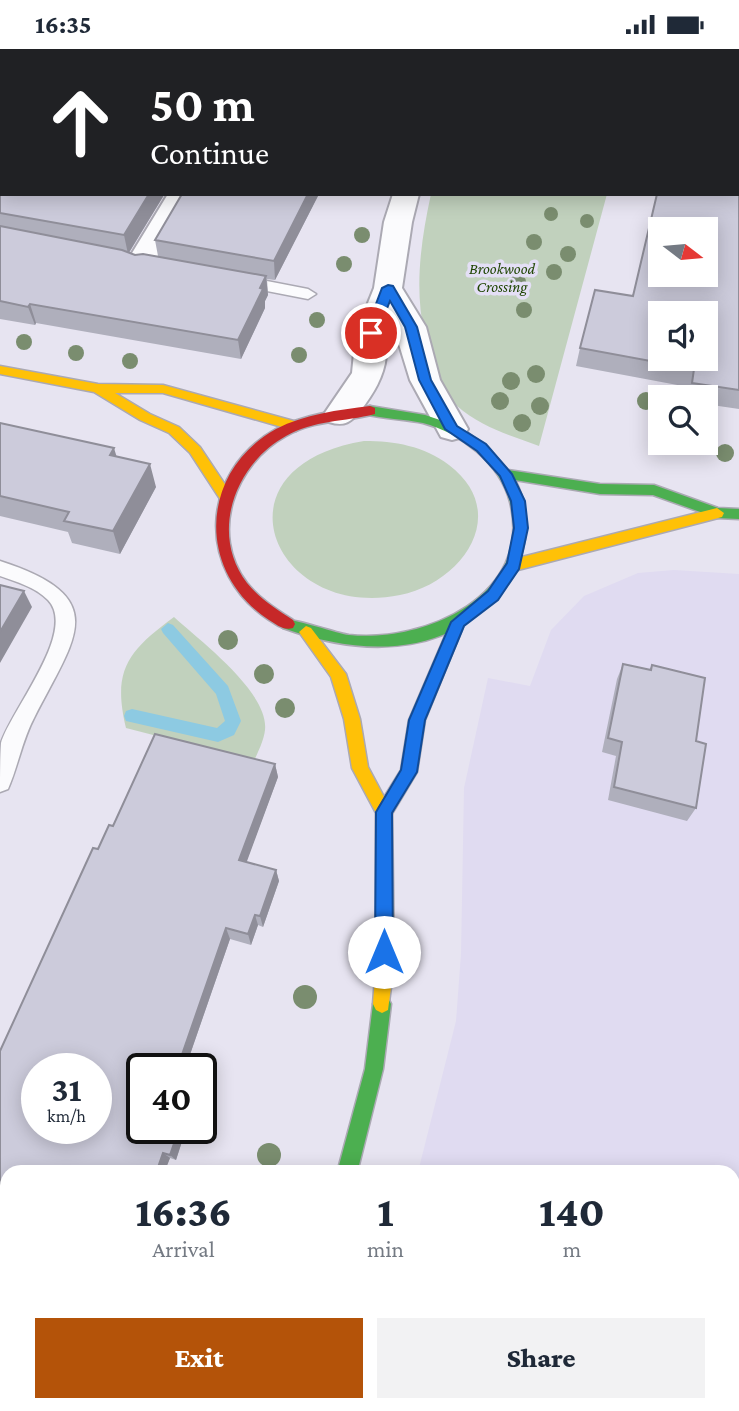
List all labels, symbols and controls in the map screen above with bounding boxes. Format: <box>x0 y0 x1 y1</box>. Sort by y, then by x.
text: 16:35 <box>35 10 92 39</box>
icon: ahead <box>35 77 126 168</box>
text: 50 m <box>150 77 255 132</box>
text: Continue <box>150 135 269 171</box>
north arrow <box>648 217 718 287</box>
map controls <box>648 217 718 455</box>
park label: Brookwood Crossing <box>469 260 536 296</box>
button: sound <box>648 301 718 371</box>
pin <box>341 303 401 363</box>
icon: arrive <box>352 314 390 352</box>
button: search <box>648 385 718 455</box>
position arrow <box>347 915 421 989</box>
speed limit sign: 40 <box>126 1053 217 1144</box>
text: 31 <box>51 1070 82 1109</box>
text: km/h <box>47 1106 86 1126</box>
text: 16:36 <box>135 1188 232 1235</box>
text: 1 <box>377 1188 394 1235</box>
text: 140 <box>539 1188 605 1235</box>
text: Arrival <box>152 1236 215 1262</box>
text: min <box>367 1236 404 1262</box>
text: m <box>563 1236 581 1262</box>
button: Exit <box>35 1318 363 1398</box>
button: Share <box>377 1318 705 1398</box>

